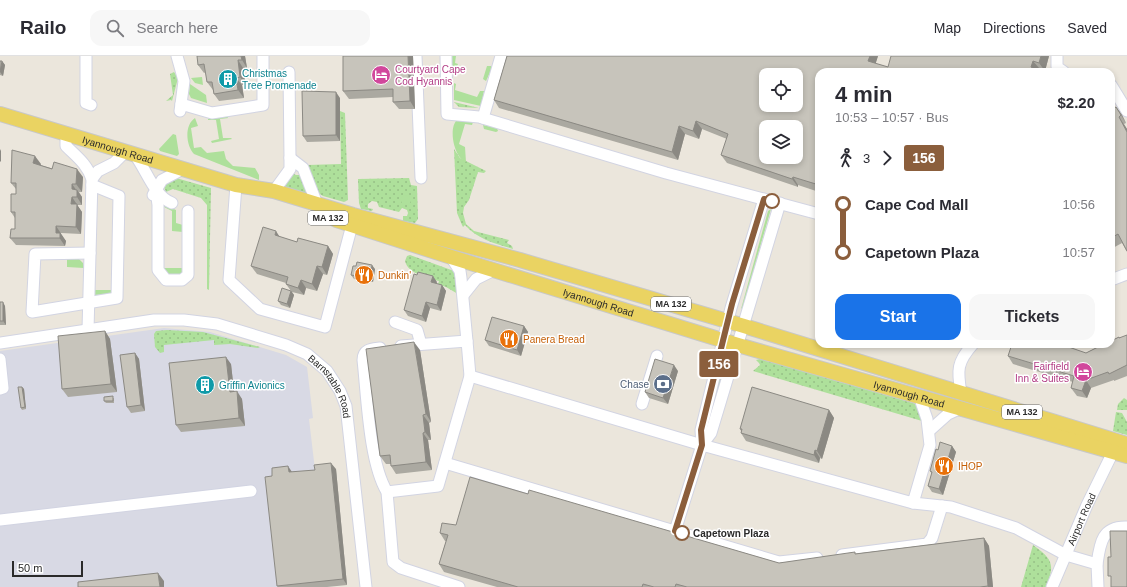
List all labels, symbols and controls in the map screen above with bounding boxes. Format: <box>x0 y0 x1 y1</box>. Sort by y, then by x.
search box <box>90 10 370 46</box>
text: Railo <box>20 17 66 38</box>
icon: search <box>104 17 126 39</box>
text: Search here <box>136 19 218 36</box>
text: Map <box>934 20 961 36</box>
text: Directions <box>983 20 1045 36</box>
text: Saved <box>1067 20 1107 36</box>
hotel icon: Courtyard Cape Cod Hyannis <box>370 64 392 86</box>
place label: Courtyard Cape Cod Hyannis <box>395 64 466 87</box>
building icon: Christmas Tree Promenade <box>217 68 239 90</box>
place label: Christmas Tree Promenade <box>242 68 317 91</box>
map controls <box>759 68 803 164</box>
button: locate <box>759 68 803 112</box>
text: 4 min <box>835 82 892 107</box>
text: $2.20 <box>1057 94 1095 111</box>
text: 10:53 – 10:57 · Bus <box>835 110 948 125</box>
button: layers <box>759 120 803 164</box>
street label: Iyannough Road <box>81 134 155 165</box>
icon: walk <box>835 147 857 169</box>
icon: forward <box>876 147 898 169</box>
text: 156 <box>912 150 936 166</box>
text: 3 <box>863 151 870 166</box>
unlabelled marker <box>764 193 780 209</box>
text: Cape Cod Mall <box>865 196 968 213</box>
text: 10:56 <box>1062 197 1095 212</box>
road number: MA 132 <box>308 211 348 225</box>
text: Capetown Plaza <box>865 244 979 261</box>
text: 10:57 <box>1062 245 1095 260</box>
restaurant icon: Dunkin' <box>353 264 375 286</box>
place label: Dunkin' <box>378 270 411 281</box>
street label: Iyannough Road <box>562 286 635 318</box>
button: Start <box>835 294 961 340</box>
button: Tickets <box>969 294 1095 340</box>
road number: MA 132 <box>651 297 691 311</box>
restaurant icon: Panera Bread <box>498 328 520 350</box>
place label: Panera Bread <box>523 334 585 345</box>
line badge: 156 <box>696 351 742 377</box>
street label: Barnstable Road <box>306 352 353 419</box>
text: 156 <box>707 356 731 372</box>
place label: Fairfield Inn & Suites <box>1015 361 1069 384</box>
hotel icon: Fairfield Inn & Suites <box>1072 361 1094 383</box>
bank icon: Chase <box>652 373 674 395</box>
building icon: Griffin Avionics <box>194 374 216 396</box>
street label: Iyannough Road <box>872 378 946 409</box>
place label: Chase <box>620 379 649 390</box>
place label: Griffin Avionics <box>219 380 285 391</box>
road number: MA 132 <box>1002 405 1042 419</box>
restaurant icon: IHOP <box>933 455 955 477</box>
place label: IHOP <box>958 461 983 472</box>
street label: Airport Road <box>1065 491 1098 547</box>
marker: Capetown Plaza <box>674 525 690 541</box>
place label: Capetown Plaza <box>693 528 770 539</box>
scale bar <box>12 559 83 578</box>
text: 50 m <box>18 562 42 574</box>

